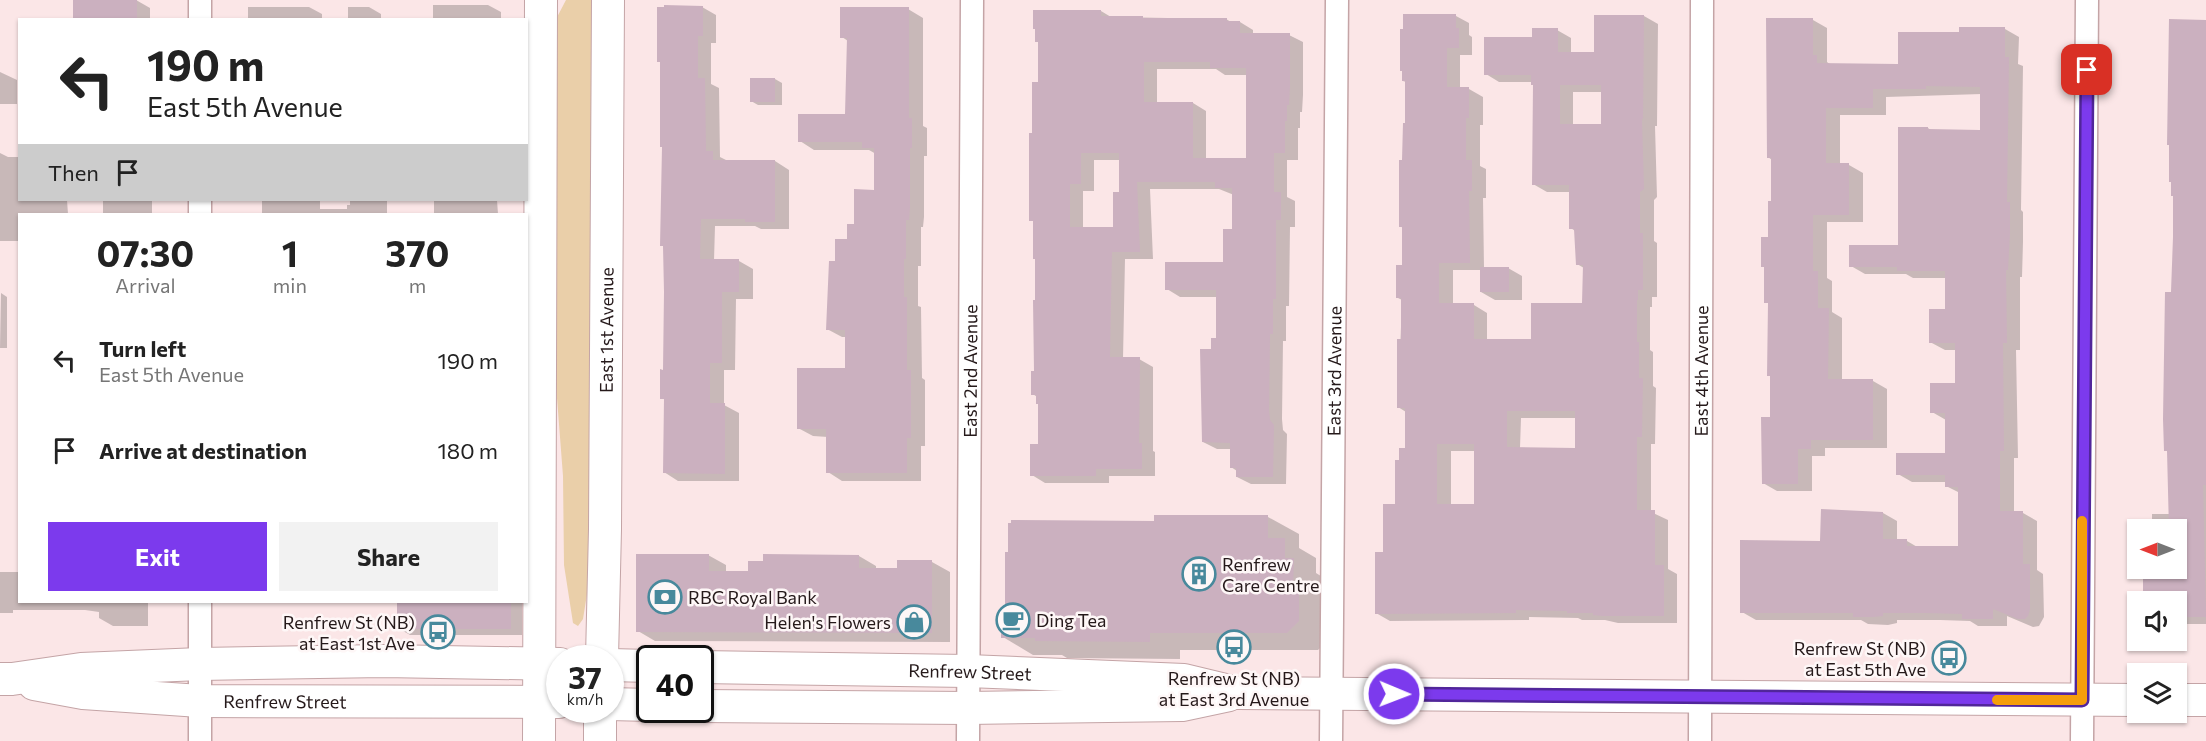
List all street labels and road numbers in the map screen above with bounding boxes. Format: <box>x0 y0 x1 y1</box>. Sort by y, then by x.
street label: East 1st Avenue <box>595 267 617 393</box>
street label: East 2nd Avenue <box>959 304 981 438</box>
street label: East 4th Avenue <box>1690 305 1712 437</box>
street label: East 3rd Avenue <box>1322 306 1346 436</box>
street label: Renfrew Street <box>908 659 1032 685</box>
street label: Renfrew Street <box>223 690 347 712</box>

